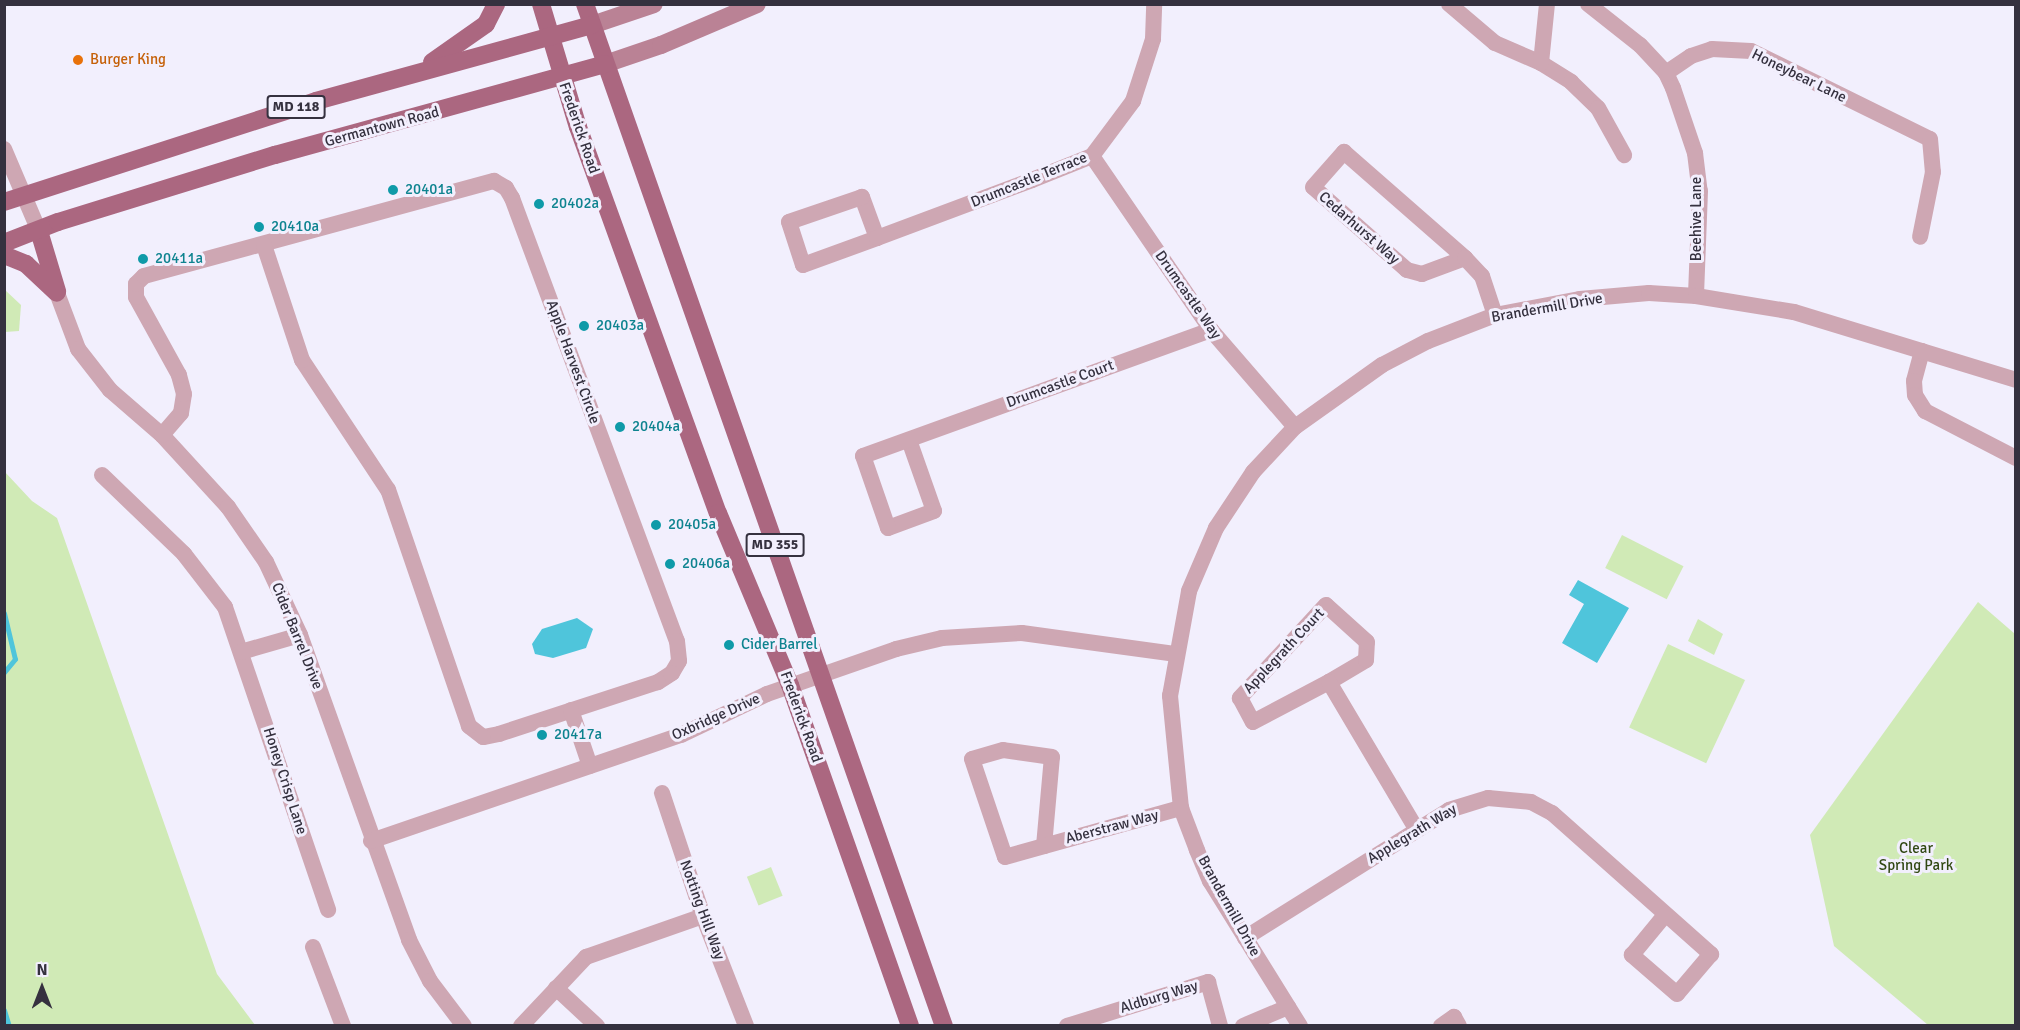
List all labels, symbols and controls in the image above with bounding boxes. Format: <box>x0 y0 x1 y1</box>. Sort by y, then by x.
street label: Honeybear Lane <box>1749 45 1849 107</box>
place label: Burger King <box>90 51 166 69</box>
marker: Burger King <box>71 53 85 67</box>
street label: Frederick Road <box>555 80 603 176</box>
road number: MD 118 <box>266 96 326 118</box>
street label: Germantown Road <box>323 103 441 151</box>
street label: Drumcastle Terrace <box>968 149 1090 211</box>
street label: Beehive Lane <box>1688 177 1706 261</box>
place label: 20401a <box>405 181 453 199</box>
marker: 20401a <box>386 183 400 197</box>
street label: Cedarhurst Way <box>1315 188 1403 268</box>
place label: 20402a <box>551 195 599 213</box>
marker: 20402a <box>532 197 546 211</box>
place label: 20410a <box>271 218 319 236</box>
marker: 20410a <box>252 220 266 234</box>
street label: Drumcastle Way <box>1151 247 1225 343</box>
place label: 20411a <box>155 250 203 268</box>
marker: 20411a <box>136 252 150 266</box>
street label: Brandermill Drive <box>1490 289 1604 327</box>
street label: Apple Harvest Circle <box>542 298 604 426</box>
place label: 20403a <box>596 317 644 335</box>
marker: 20403a <box>577 319 591 333</box>
street label: Drumcastle Court <box>1004 356 1116 412</box>
place label: 20404a <box>632 418 680 436</box>
marker: 20404a <box>613 420 627 434</box>
place label: 20405a <box>668 516 716 534</box>
marker: 20405a <box>649 518 663 532</box>
road number: MD 355 <box>745 534 805 556</box>
place label: 20406a <box>682 555 730 573</box>
marker: 20406a <box>663 557 677 571</box>
street label: Cider Barrel Drive <box>267 580 327 692</box>
street label: Applegrath Court <box>1240 605 1328 697</box>
place label: Cider Barrel <box>741 636 818 654</box>
marker: Cider Barrel <box>722 638 736 652</box>
street label: Frederick Road <box>776 669 826 765</box>
street label: Oxbridge Drive <box>669 690 763 744</box>
street label: Honey Crisp Lane <box>259 725 311 837</box>
place label: 20417a <box>554 726 602 744</box>
marker: 20417a <box>535 728 549 742</box>
street label: Applegrath Way <box>1364 800 1460 868</box>
street label: Aberstraw Way <box>1064 806 1160 848</box>
park label: Clear Spring Park <box>1879 839 1953 874</box>
street label: Brandermill Drive <box>1194 852 1264 960</box>
street label: Notting Hill Way <box>676 858 728 962</box>
north arrow <box>12 958 72 1018</box>
text: N <box>36 960 48 980</box>
street label: Aldburg Way <box>1118 977 1200 1017</box>

